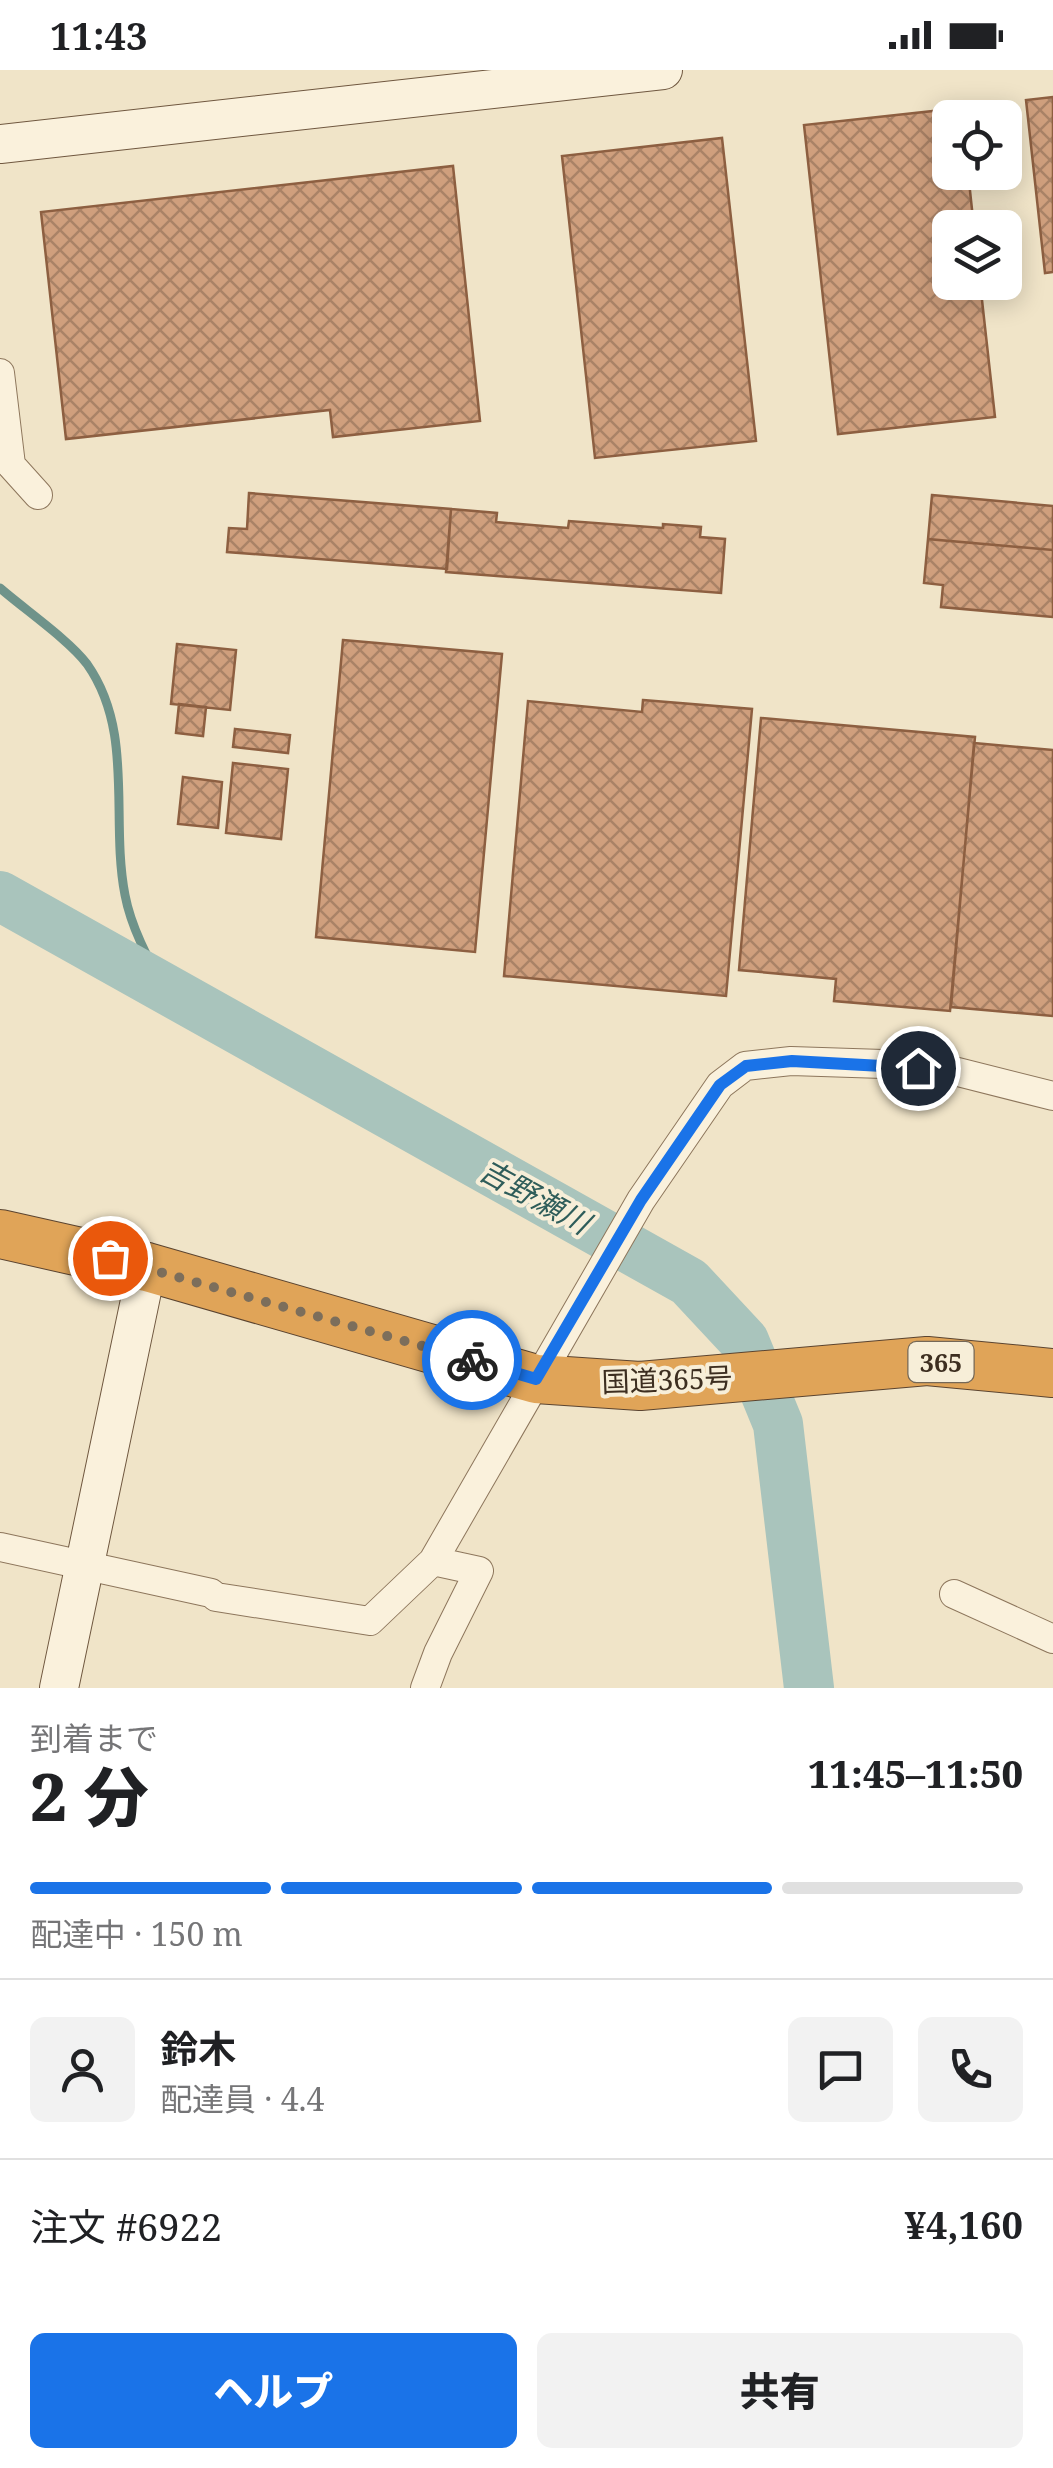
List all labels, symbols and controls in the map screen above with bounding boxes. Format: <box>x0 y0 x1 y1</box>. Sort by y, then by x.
text: 11:43 <box>50 9 147 61</box>
map controls <box>932 100 1022 300</box>
button: locate <box>932 100 1022 190</box>
button: layers <box>932 210 1022 300</box>
pin <box>876 1026 961 1111</box>
icon: home <box>891 1041 946 1096</box>
water label: 吉野瀬川 <box>473 1149 600 1244</box>
pin <box>68 1216 153 1301</box>
icon: bag <box>83 1231 138 1286</box>
courier <box>422 1310 522 1410</box>
icon: bike <box>445 1333 500 1388</box>
road number: 365 <box>908 1342 974 1382</box>
street label: 国道365号 <box>601 1358 733 1400</box>
text: 到着まで <box>30 1716 158 1759</box>
text: 11:45–11:50 <box>808 1747 1023 1799</box>
text: 2 分 <box>30 1752 149 1840</box>
text: 配達中 · 150 m <box>30 1912 243 1955</box>
button: person <box>30 2017 135 2122</box>
button: chat <box>788 2017 893 2122</box>
button: phone <box>918 2017 1023 2122</box>
text: 鈴木 <box>160 2022 236 2074</box>
text: 配達員 · 4.4 <box>160 2077 324 2120</box>
text: ¥4,160 <box>904 2198 1023 2250</box>
text: 注文 #6922 <box>30 2200 222 2252</box>
button: ヘルプ <box>30 2333 517 2448</box>
button: 共有 <box>537 2333 1023 2448</box>

